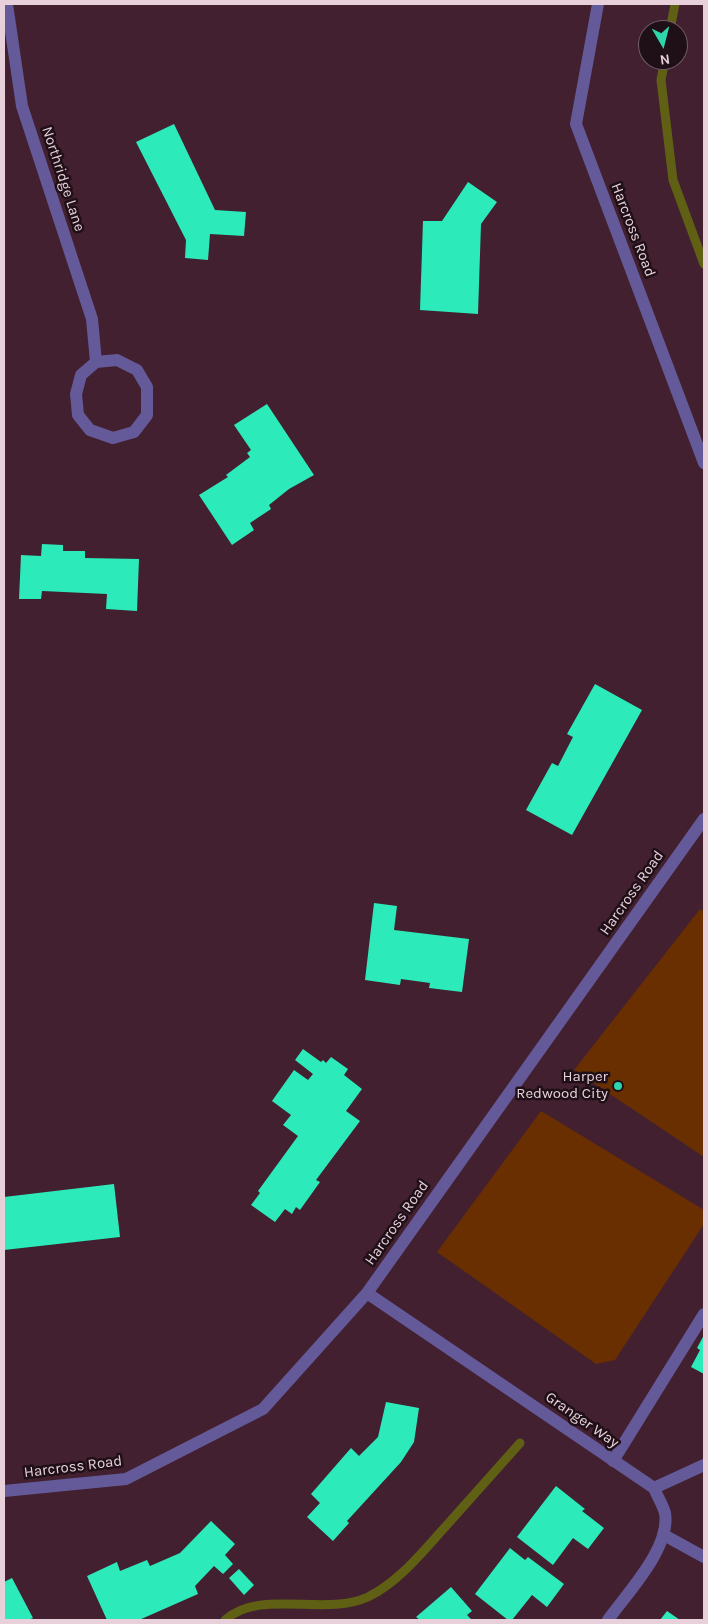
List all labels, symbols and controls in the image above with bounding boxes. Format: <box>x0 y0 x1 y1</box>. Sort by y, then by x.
north arrow <box>638 20 688 70</box>
text: N <box>659 50 671 68</box>
street label: Northridge Lane <box>38 124 88 234</box>
street label: Harcross Road <box>607 181 659 279</box>
street label: Harcross Road <box>596 847 668 939</box>
place label: Harper Redwood City <box>516 1068 608 1103</box>
marker: Harper Redwood City <box>612 1080 624 1092</box>
street label: Harcross Road <box>361 1177 433 1269</box>
street label: Granger Way <box>542 1388 622 1452</box>
street label: Harcross Road <box>23 1452 123 1482</box>

